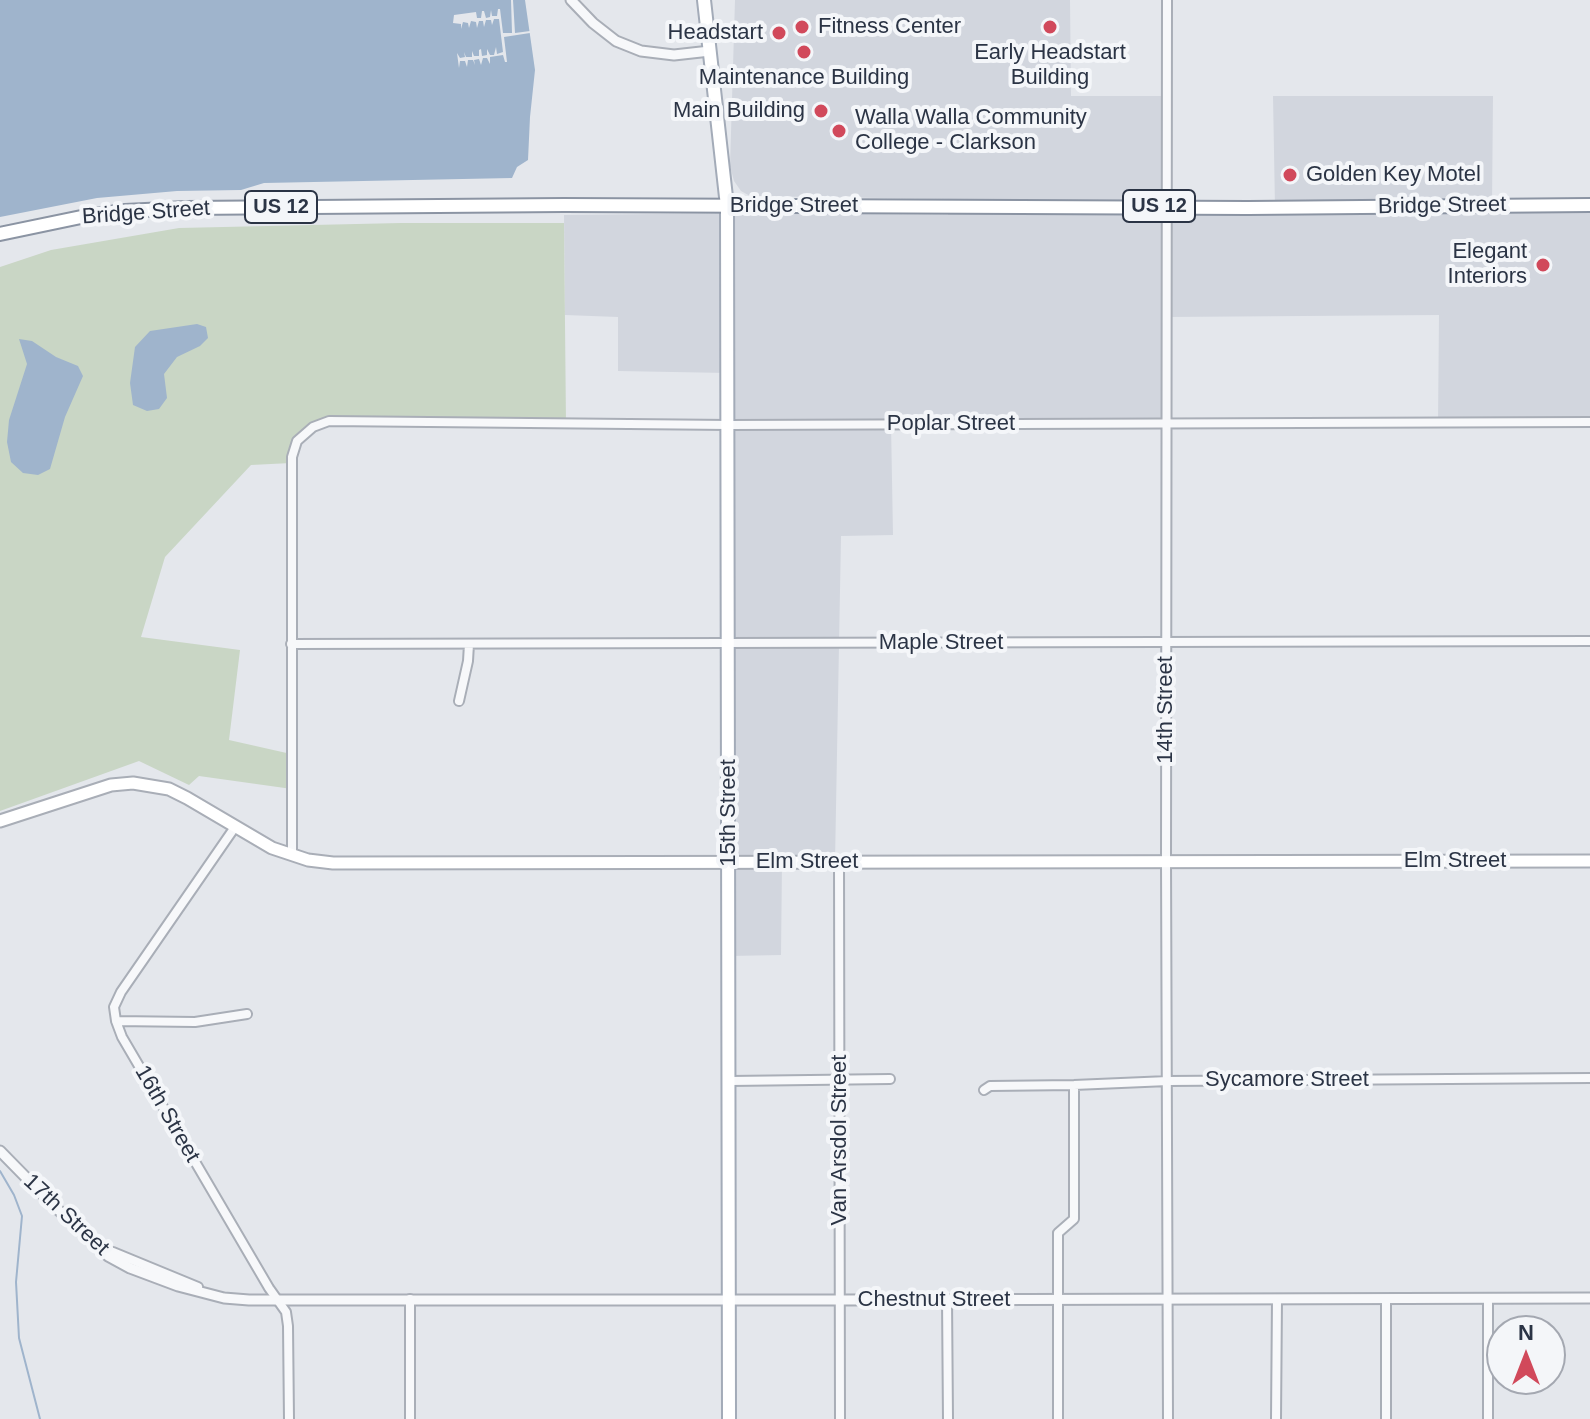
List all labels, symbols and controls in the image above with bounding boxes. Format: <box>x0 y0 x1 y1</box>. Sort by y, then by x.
place label: Fitness Center <box>818 14 961 40</box>
marker: Fitness Center <box>793 18 811 36</box>
marker: Early Headstart Building <box>1041 18 1059 36</box>
place label: Headstart <box>668 20 763 46</box>
marker: Headstart <box>770 24 788 42</box>
place label: Early Headstart Building <box>974 40 1126 92</box>
marker: Maintenance Building <box>795 43 813 61</box>
place label: Maintenance Building <box>699 65 909 91</box>
place label: Main Building <box>673 98 805 124</box>
marker: Main Building <box>812 102 830 120</box>
place label: Walla Walla Community College - Clarkson <box>855 105 1087 156</box>
marker: Walla Walla Community College - Clarkson <box>830 122 848 140</box>
place label: Golden Key Motel <box>1306 162 1481 188</box>
marker: Golden Key Motel <box>1281 166 1299 184</box>
road number: US 12 <box>1123 190 1195 222</box>
road number: US 12 <box>245 191 317 223</box>
street label: Bridge Street <box>1378 192 1506 220</box>
street label: Bridge Street <box>730 193 858 219</box>
street label: Bridge Street <box>81 195 211 231</box>
place label: Elegant Interiors <box>1448 239 1527 290</box>
marker: Elegant Interiors <box>1534 256 1552 274</box>
street label: Poplar Street <box>887 411 1015 437</box>
street label: Maple Street <box>879 630 1003 656</box>
street label: 14th Street <box>1153 656 1179 764</box>
street label: 15th Street <box>716 759 742 867</box>
street label: Elm Street <box>1404 848 1506 874</box>
street label: Elm Street <box>756 849 858 875</box>
street label: Van Arsdol Street <box>827 1055 853 1225</box>
street label: 16th Street <box>129 1061 205 1167</box>
street label: Sycamore Street <box>1205 1067 1369 1093</box>
street label: 17th Street <box>18 1169 114 1261</box>
street label: Chestnut Street <box>858 1287 1010 1313</box>
north arrow <box>1486 1315 1566 1395</box>
text: N <box>1518 1320 1534 1345</box>

